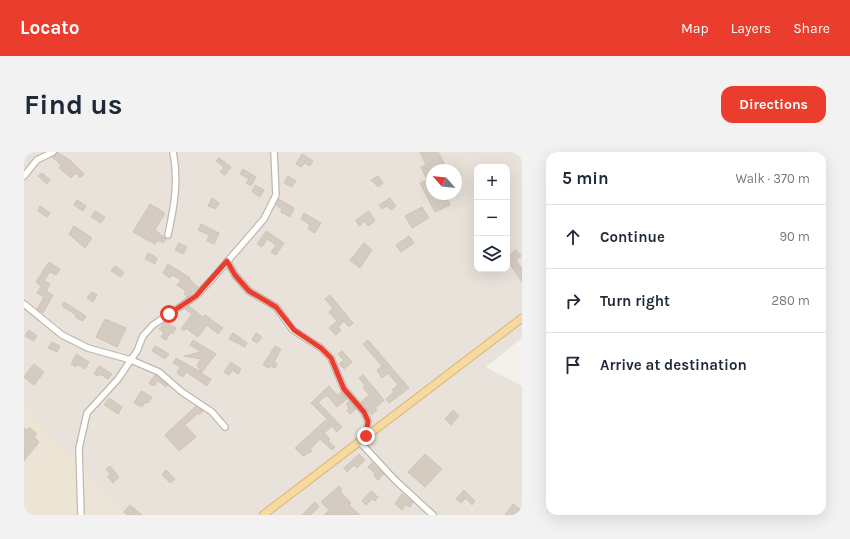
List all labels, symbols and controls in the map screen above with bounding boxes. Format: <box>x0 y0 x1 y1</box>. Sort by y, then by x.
text: Locato <box>20 17 80 39</box>
text: Map <box>681 20 709 37</box>
text: Layers <box>731 20 771 37</box>
text: Share <box>793 20 830 37</box>
button: Directions <box>721 86 826 123</box>
text: Find us <box>24 88 123 121</box>
north arrow <box>426 164 462 200</box>
map controls <box>474 164 510 272</box>
button: + <box>474 164 510 200</box>
text: 5 min <box>562 168 609 188</box>
text: Walk · 370 m <box>735 171 810 186</box>
button: − <box>474 200 510 236</box>
icon: ahead <box>562 226 584 248</box>
text: Continue <box>600 228 665 246</box>
text: 90 m <box>779 229 810 244</box>
button: layers <box>474 236 510 272</box>
icon: right <box>562 290 584 312</box>
text: Turn right <box>600 292 670 310</box>
text: 280 m <box>772 293 810 308</box>
route start <box>160 305 178 323</box>
icon: arrive <box>562 354 584 376</box>
text: Arrive at destination <box>600 356 747 374</box>
route end <box>357 427 375 445</box>

